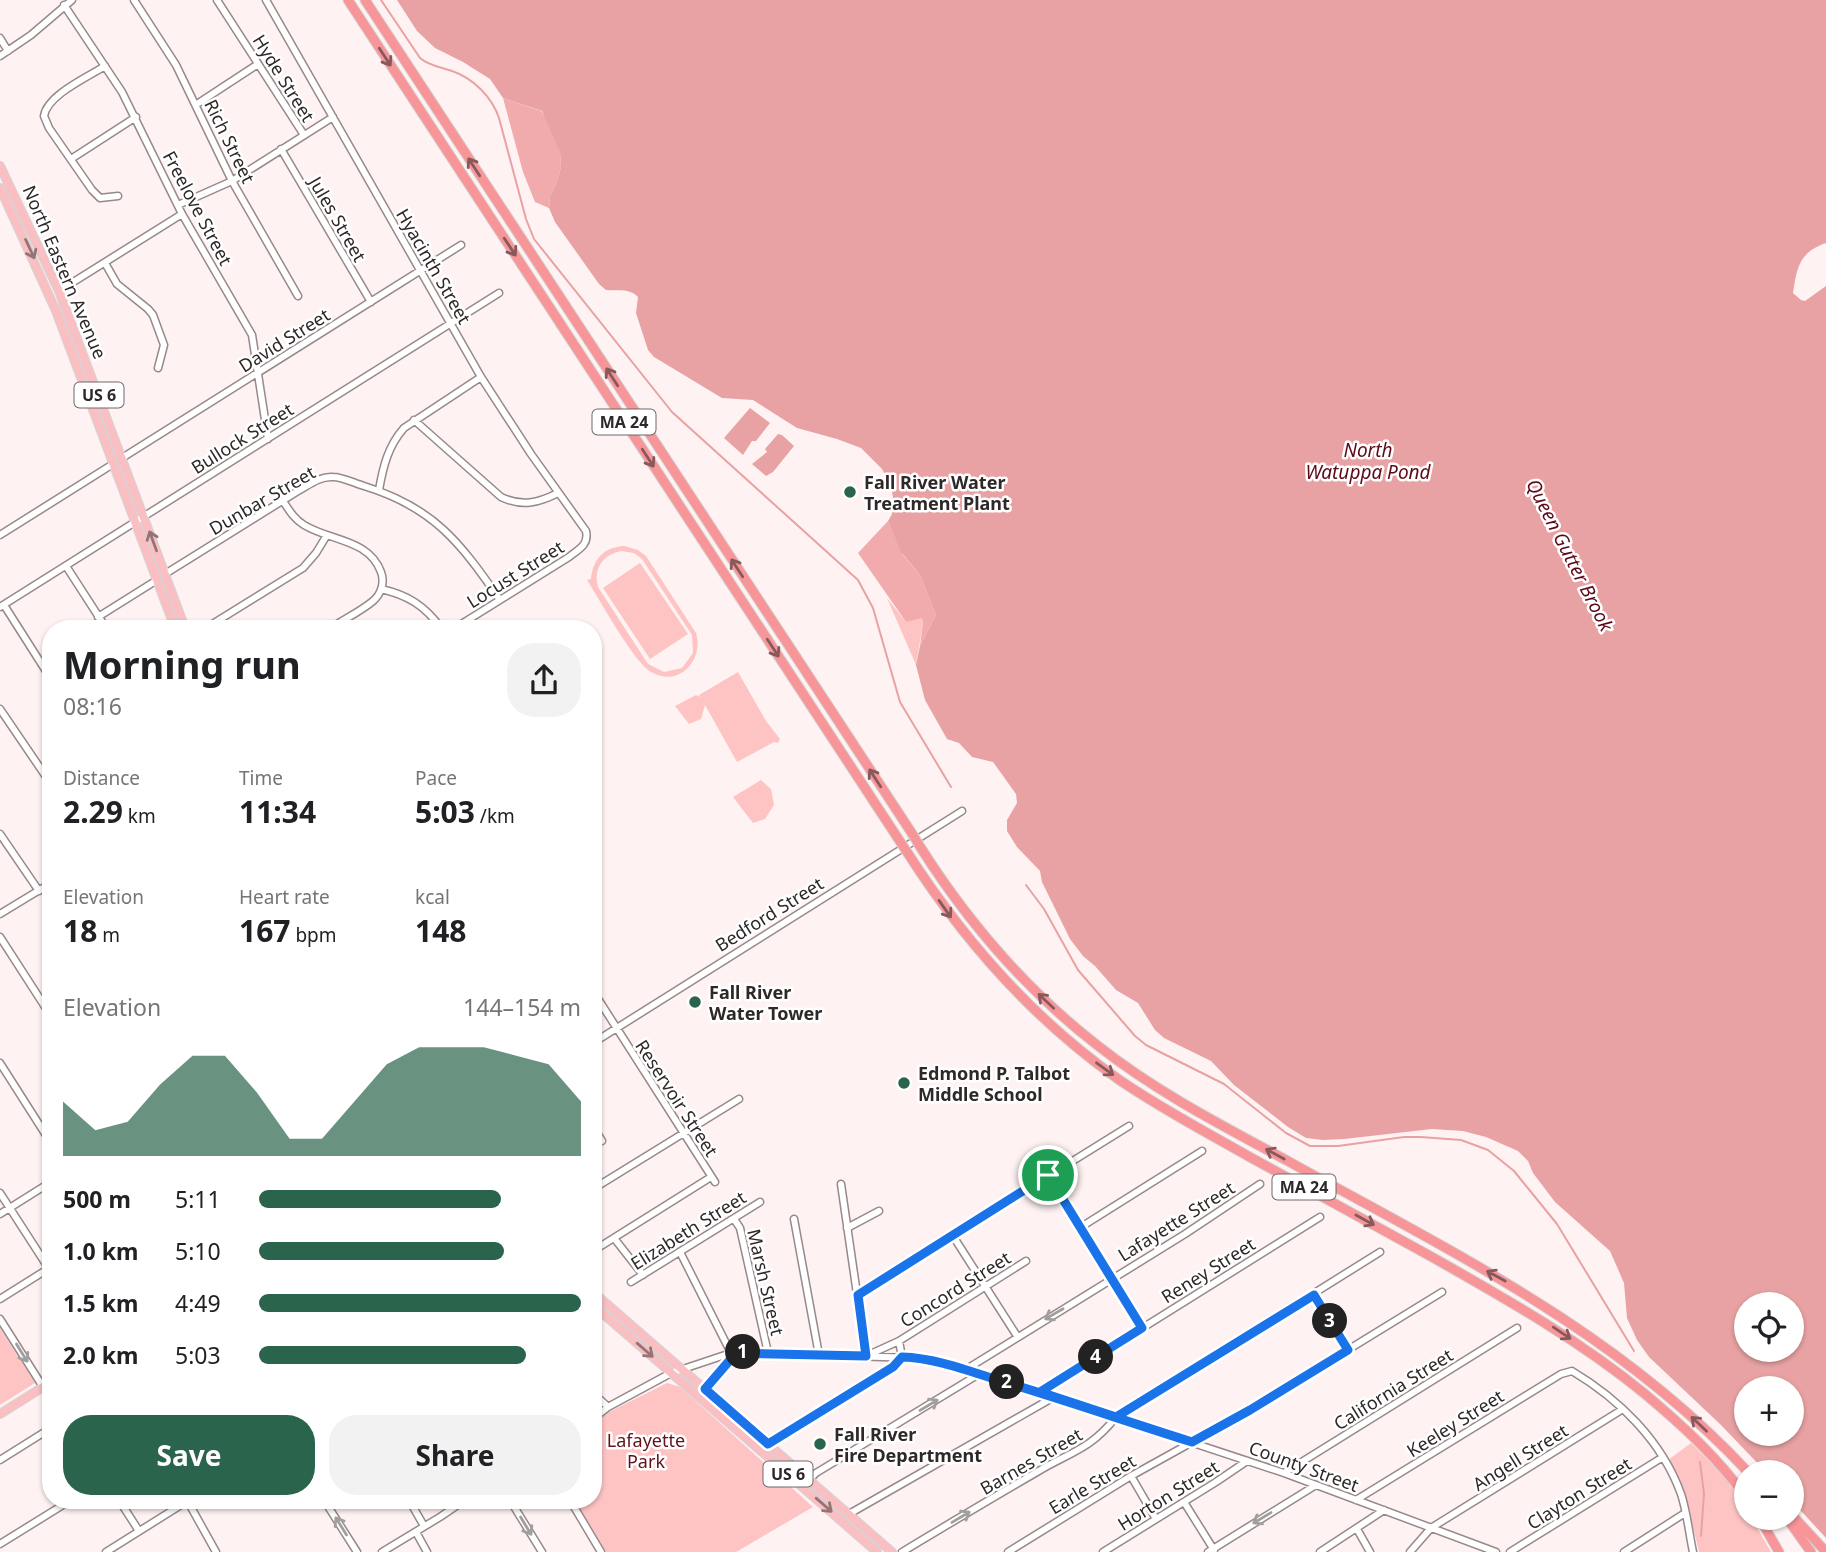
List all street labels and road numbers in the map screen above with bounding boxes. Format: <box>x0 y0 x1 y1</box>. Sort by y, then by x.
street label: Hyde Street <box>248 30 321 127</box>
street label: Rich Street <box>199 95 261 187</box>
street label: Freelove Street <box>158 147 238 270</box>
street label: Jules Street <box>303 170 372 266</box>
street label: North Eastern Avenue <box>18 182 112 362</box>
street label: Hyacinth Street <box>391 204 477 329</box>
street label: David Street <box>234 302 334 377</box>
road number: US 6 <box>74 382 124 408</box>
street label: Bullock Street <box>186 397 298 479</box>
road number: MA 24 <box>592 410 656 434</box>
street label: Dunbar Street <box>204 460 320 540</box>
street label: Locust Street <box>462 534 568 613</box>
street label: Bedford Street <box>710 871 828 957</box>
street label: Reservoir Street <box>630 1035 724 1161</box>
street label: Lafayette Street <box>1113 1175 1239 1266</box>
road number: MA 24 <box>1272 1175 1336 1200</box>
street label: Elizabeth Street <box>626 1185 751 1275</box>
street label: Marsh Street <box>742 1226 790 1338</box>
street label: Reney Street <box>1157 1231 1260 1308</box>
street label: Concord Street <box>895 1245 1015 1333</box>
street label: California Street <box>1329 1343 1457 1435</box>
street label: Keeley Street <box>1402 1383 1508 1462</box>
street label: Angell Street <box>1468 1418 1573 1496</box>
street label: Barnes Street <box>976 1422 1087 1500</box>
street label: County Street <box>1246 1435 1363 1497</box>
street label: Earle Street <box>1044 1448 1140 1519</box>
street label: Clayton Street <box>1522 1451 1636 1535</box>
street label: Horton Street <box>1113 1454 1224 1536</box>
road number: US 6 <box>764 1462 812 1486</box>

